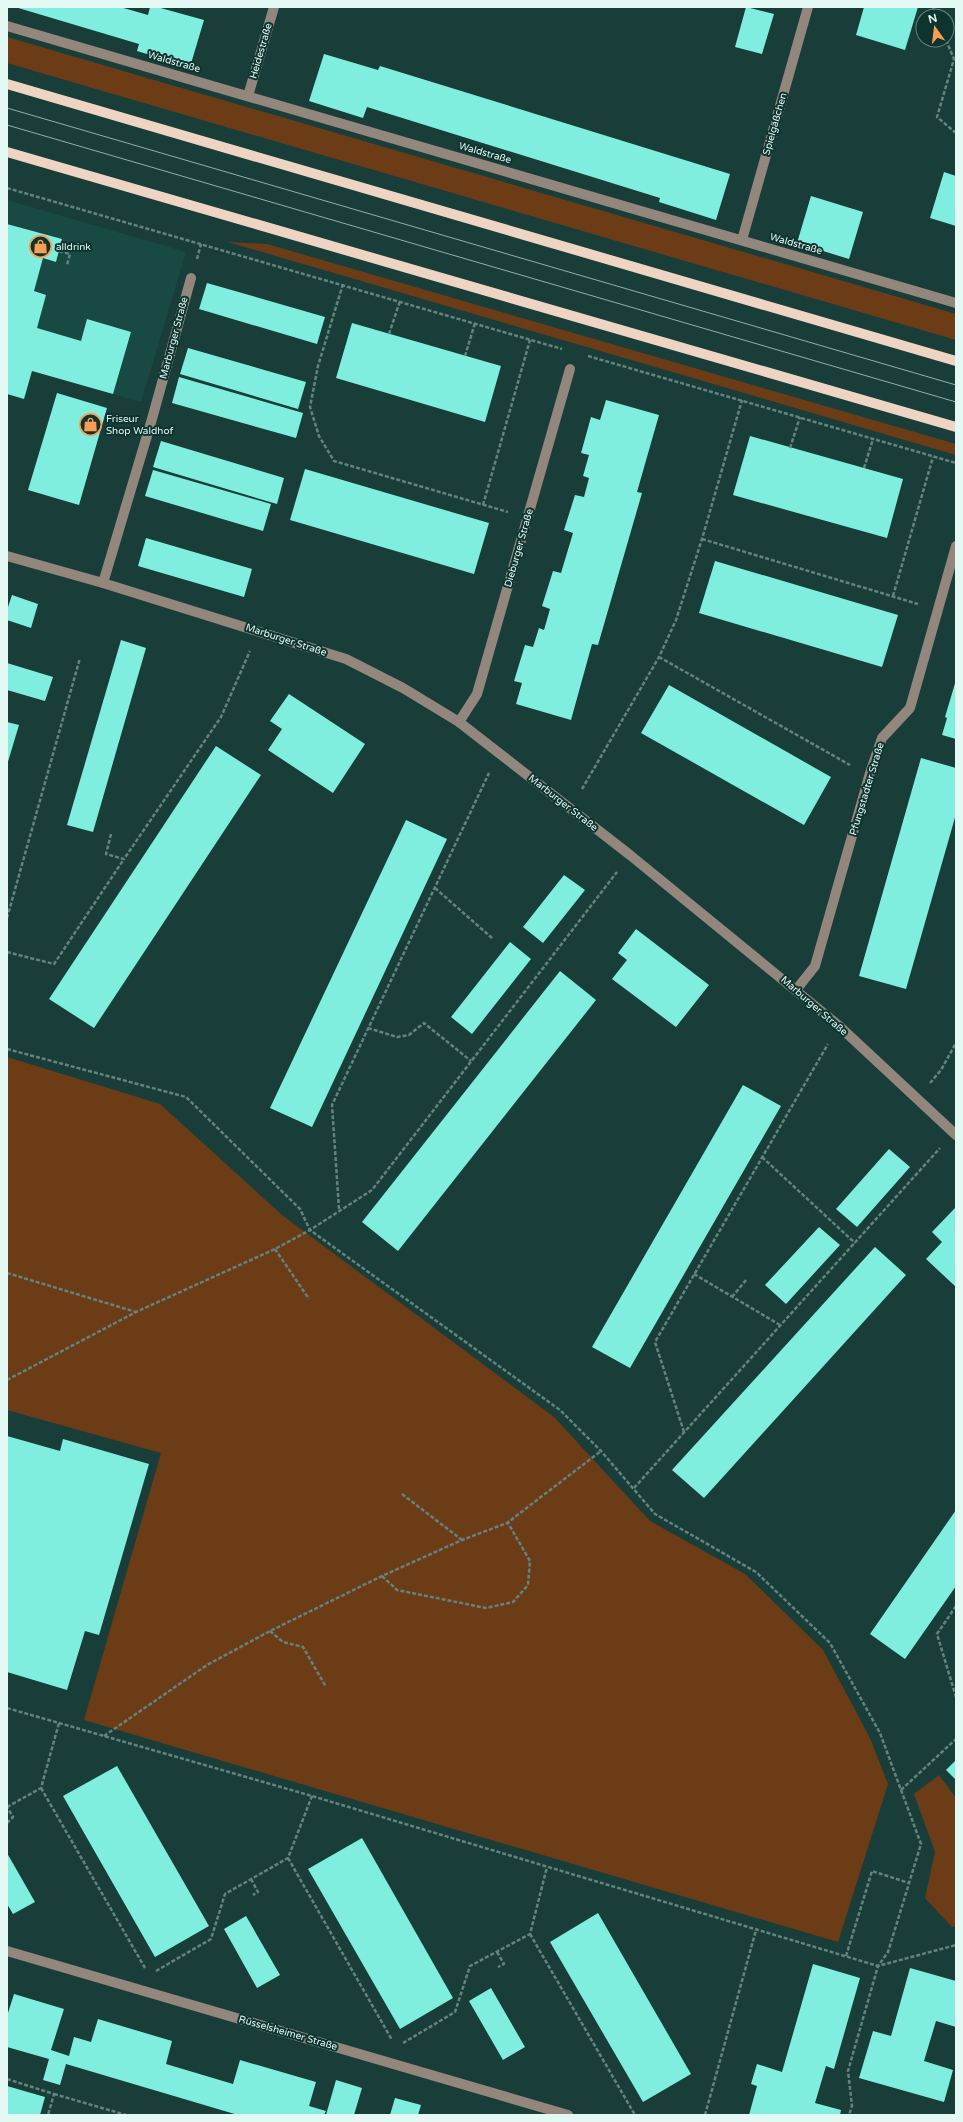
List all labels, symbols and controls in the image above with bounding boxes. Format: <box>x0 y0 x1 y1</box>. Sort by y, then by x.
north arrow <box>915 8 955 48</box>
text: N <box>927 11 939 26</box>
street label: Heidestraße <box>247 21 275 80</box>
street label: Waldstraße <box>146 49 202 75</box>
street label: Spielgäßchen <box>760 91 790 157</box>
street label: Waldstraße <box>457 140 513 166</box>
street label: Waldstraße <box>768 231 824 257</box>
shop icon: alldrink <box>28 234 54 260</box>
place label: alldrink <box>56 241 91 253</box>
street label: Marburger Straße <box>157 295 191 380</box>
shop icon: Friseur Shop Waldhof <box>77 412 103 438</box>
place label: Friseur Shop Waldhof <box>106 413 173 437</box>
street label: Dieburger Straße <box>502 507 536 589</box>
street label: Marburger Straße <box>244 621 328 659</box>
street label: Pfungstadter Straße <box>847 741 887 837</box>
street label: Marburger Straße <box>526 772 600 834</box>
street label: Marburger Straße <box>778 974 850 1038</box>
street label: Rüsselsheimer Straße <box>237 2013 339 2053</box>

